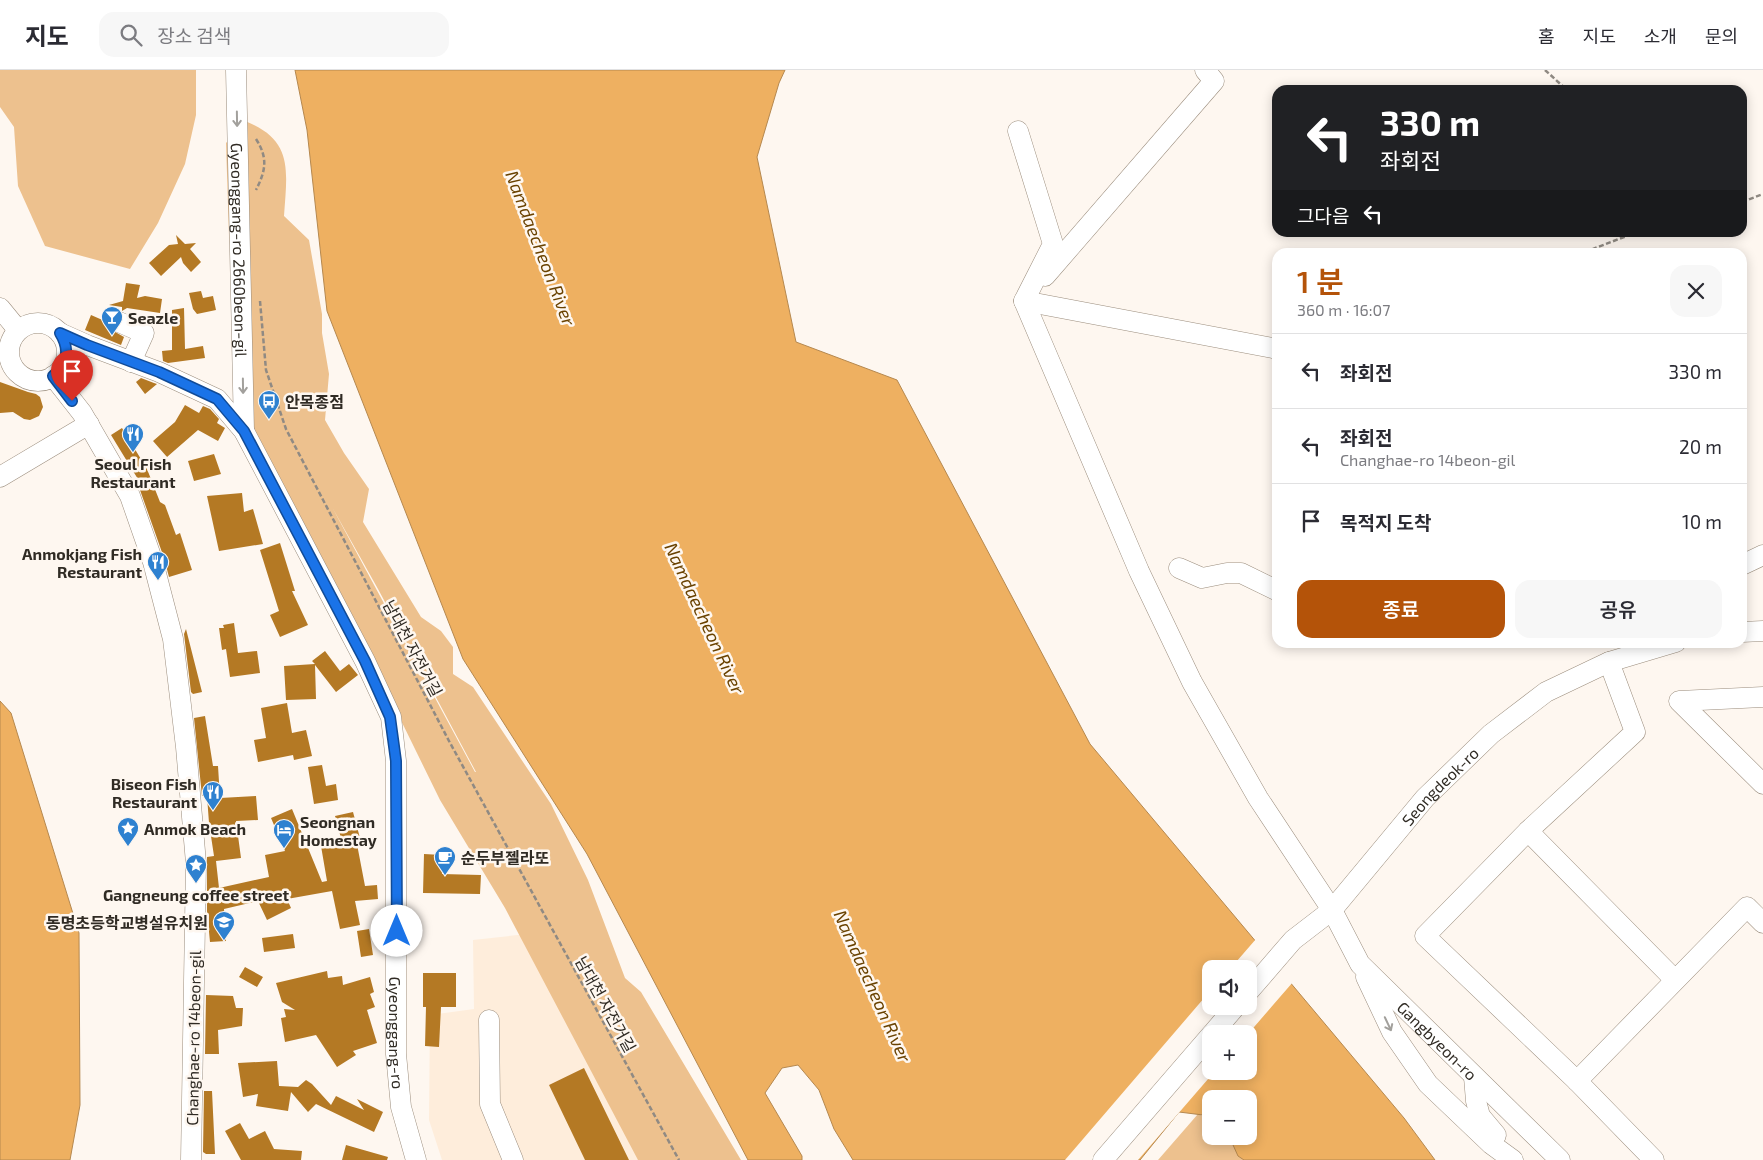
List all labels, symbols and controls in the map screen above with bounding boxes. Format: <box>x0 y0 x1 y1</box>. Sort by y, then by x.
search box <box>99 12 449 57</box>
text: 지도 <box>25 21 69 50</box>
icon: search <box>117 21 145 49</box>
text: 장소 검색 <box>157 24 231 47</box>
text: 홈 <box>1538 25 1555 47</box>
text: 지도 <box>1583 25 1616 47</box>
text: 소개 <box>1644 25 1677 47</box>
text: 문의 <box>1705 25 1738 47</box>
text: 330 m <box>1380 101 1480 143</box>
icon: left <box>1297 105 1362 170</box>
one-way arrow <box>232 110 242 126</box>
street label: Gyeonggang-ro 2660beon-gil <box>228 143 252 357</box>
text: 좌회전 <box>1380 147 1441 173</box>
water label: Namdaecheon River <box>501 167 581 329</box>
icon: left <box>1359 200 1387 228</box>
text: 그다음 <box>1297 204 1349 227</box>
text: 1 분 <box>1297 263 1344 299</box>
button: close <box>1670 265 1722 317</box>
text: 360 m · 16:07 <box>1297 300 1390 319</box>
bar icon: Seazle <box>100 305 124 336</box>
place label: Seazle <box>128 308 178 327</box>
pin <box>51 350 93 401</box>
icon: arrive <box>58 357 86 385</box>
icon: left <box>1297 357 1325 385</box>
text: 330 m <box>1669 360 1722 383</box>
text: 좌회전 <box>1340 361 1392 384</box>
one-way arrow <box>239 378 248 394</box>
bus stop icon: 안목종점 <box>257 389 281 420</box>
place label: 안목종점 <box>285 392 344 411</box>
restaurant icon: Seoul Fish Restaurant <box>121 422 145 453</box>
text: 좌회전 <box>1340 426 1392 449</box>
icon: left <box>1297 432 1325 460</box>
text: 20 m <box>1679 435 1722 458</box>
text: Changhae-ro 14beon-gil <box>1340 450 1515 469</box>
place label: Seoul Fish Restaurant <box>90 454 176 491</box>
icon: arrive <box>1297 507 1325 535</box>
text: 10 m <box>1682 510 1722 533</box>
text: 목적지 도착 <box>1340 511 1432 534</box>
water label: Namdaecheon River <box>660 539 750 698</box>
place label: Anmokjang Fish Restaurant <box>22 544 142 581</box>
restaurant icon: Anmokjang Fish Restaurant <box>146 550 170 581</box>
button: 종료 <box>1297 580 1505 638</box>
button: 공유 <box>1515 580 1722 638</box>
street label: 남대천 자전거길 <box>380 596 446 700</box>
street label: Seongdeok-ro <box>1397 743 1482 829</box>
place label: Biseon Fish Restaurant <box>111 774 197 811</box>
restaurant icon: Biseon Fish Restaurant <box>201 780 225 811</box>
place label: Seongnan Homestay <box>300 812 377 850</box>
place icon: Anmok Beach <box>116 816 140 847</box>
hotel icon: Seongnan Homestay <box>272 818 296 849</box>
place label: Anmok Beach <box>144 819 246 838</box>
cafe icon: 순두부젤라또 <box>433 845 457 876</box>
place label: 순두부젤라또 <box>461 848 549 867</box>
place icon: Gangneung coffee street <box>184 853 208 884</box>
place label: Gangneung coffee street <box>103 885 290 904</box>
position arrow <box>370 904 422 956</box>
water label: Namdaecheon River <box>830 907 917 1066</box>
school or university icon: 동명초등학교병설유치원 <box>212 910 236 941</box>
place label: 동명초등학교병설유치원 <box>46 913 208 932</box>
street label: Changhae-ro 14beon-gil <box>182 950 204 1126</box>
street label: 남대천 자전거길 <box>572 953 640 1055</box>
map controls <box>1202 960 1257 1145</box>
button: sound <box>1202 960 1257 1015</box>
street label: Gyeonggang-ro <box>387 976 409 1090</box>
street label: Gangbyeon-ro <box>1394 997 1481 1083</box>
one-way arrow <box>1384 1016 1394 1031</box>
button: + <box>1202 1025 1257 1080</box>
button: − <box>1202 1090 1257 1145</box>

